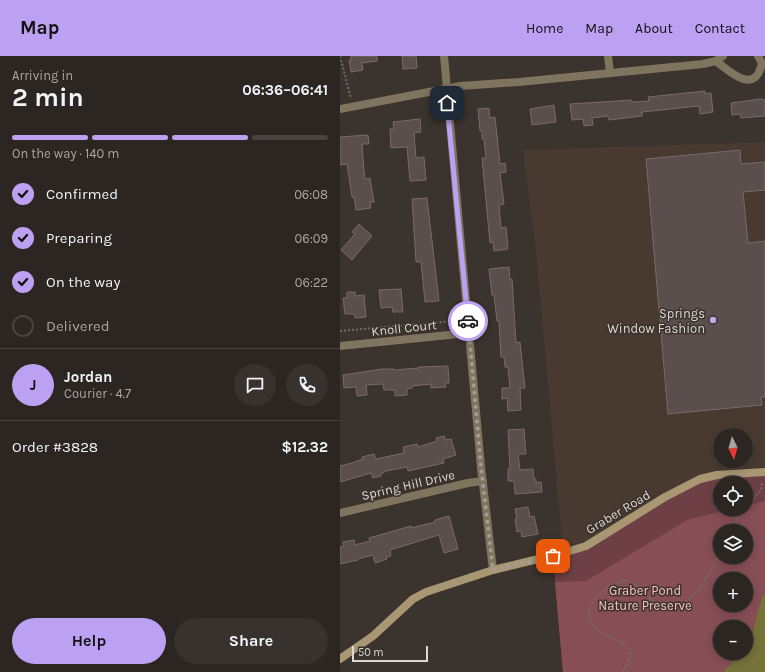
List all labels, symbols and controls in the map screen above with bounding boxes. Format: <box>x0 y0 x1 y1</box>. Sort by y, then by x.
text: Map <box>20 17 59 39</box>
text: Home <box>526 20 563 37</box>
text: Map <box>585 20 613 37</box>
text: About <box>635 20 673 37</box>
text: Contact <box>695 20 745 37</box>
text: Arriving in <box>12 68 73 83</box>
text: 06:36–06:41 <box>242 81 328 99</box>
text: 2 min <box>12 82 84 113</box>
pin <box>430 86 464 120</box>
icon: home <box>436 92 458 114</box>
text: On the way · 140 m <box>12 146 119 161</box>
icon: check <box>12 183 34 205</box>
text: Confirmed <box>46 185 118 203</box>
text: 06:08 <box>294 187 328 202</box>
icon: check <box>12 227 34 249</box>
text: Preparing <box>46 229 112 247</box>
text: 06:09 <box>295 231 328 246</box>
icon: check <box>12 271 34 293</box>
text: On the way <box>46 273 120 291</box>
text: 06:22 <box>295 275 328 290</box>
courier <box>448 301 488 341</box>
place label: Springs Window Fashion <box>607 306 705 336</box>
icon: car <box>457 310 479 332</box>
marker: Springs Window Fashion <box>708 315 718 325</box>
text: Delivered <box>46 317 110 335</box>
street label: Knoll Court <box>371 317 438 339</box>
button: chat <box>234 364 276 406</box>
button: phone <box>286 364 328 406</box>
text: Jordan <box>64 368 112 386</box>
text: J <box>30 376 36 394</box>
text: Courier · 4.7 <box>64 386 131 401</box>
north arrow <box>713 428 753 468</box>
map controls <box>713 428 753 660</box>
text: Order #3828 <box>12 438 98 456</box>
text: $12.32 <box>282 438 328 456</box>
street label: Spring Hill Drive <box>360 467 457 503</box>
button: locate <box>713 476 753 516</box>
street label: Graber Road <box>583 487 653 537</box>
button: layers <box>713 524 753 564</box>
pin <box>536 539 570 573</box>
icon: bag <box>542 545 564 567</box>
button: + <box>713 572 753 612</box>
park label: Graber Pond Nature Preserve <box>598 583 692 613</box>
button: Help <box>12 618 166 664</box>
button: Share <box>174 618 328 664</box>
button: − <box>713 620 753 660</box>
scale bar <box>352 644 428 663</box>
text: 50 m <box>358 646 384 659</box>

